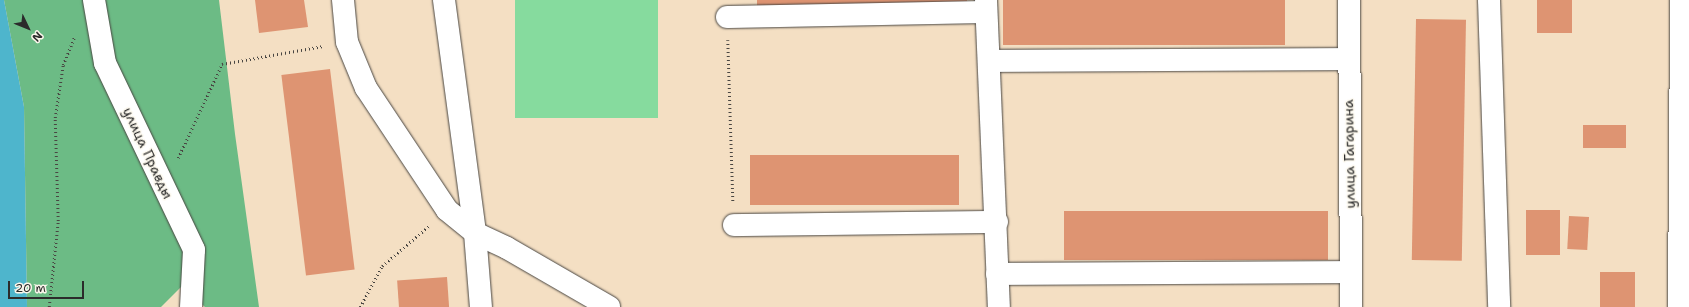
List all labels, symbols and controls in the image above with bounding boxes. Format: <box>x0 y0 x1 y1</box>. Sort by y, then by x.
north arrow <box>8 8 48 48</box>
text: N <box>29 28 46 45</box>
street label: улица Гагарина <box>1340 99 1358 209</box>
street label: улица Правды <box>119 105 177 201</box>
scale bar <box>10 273 86 299</box>
text: 20 m <box>15 280 46 296</box>

